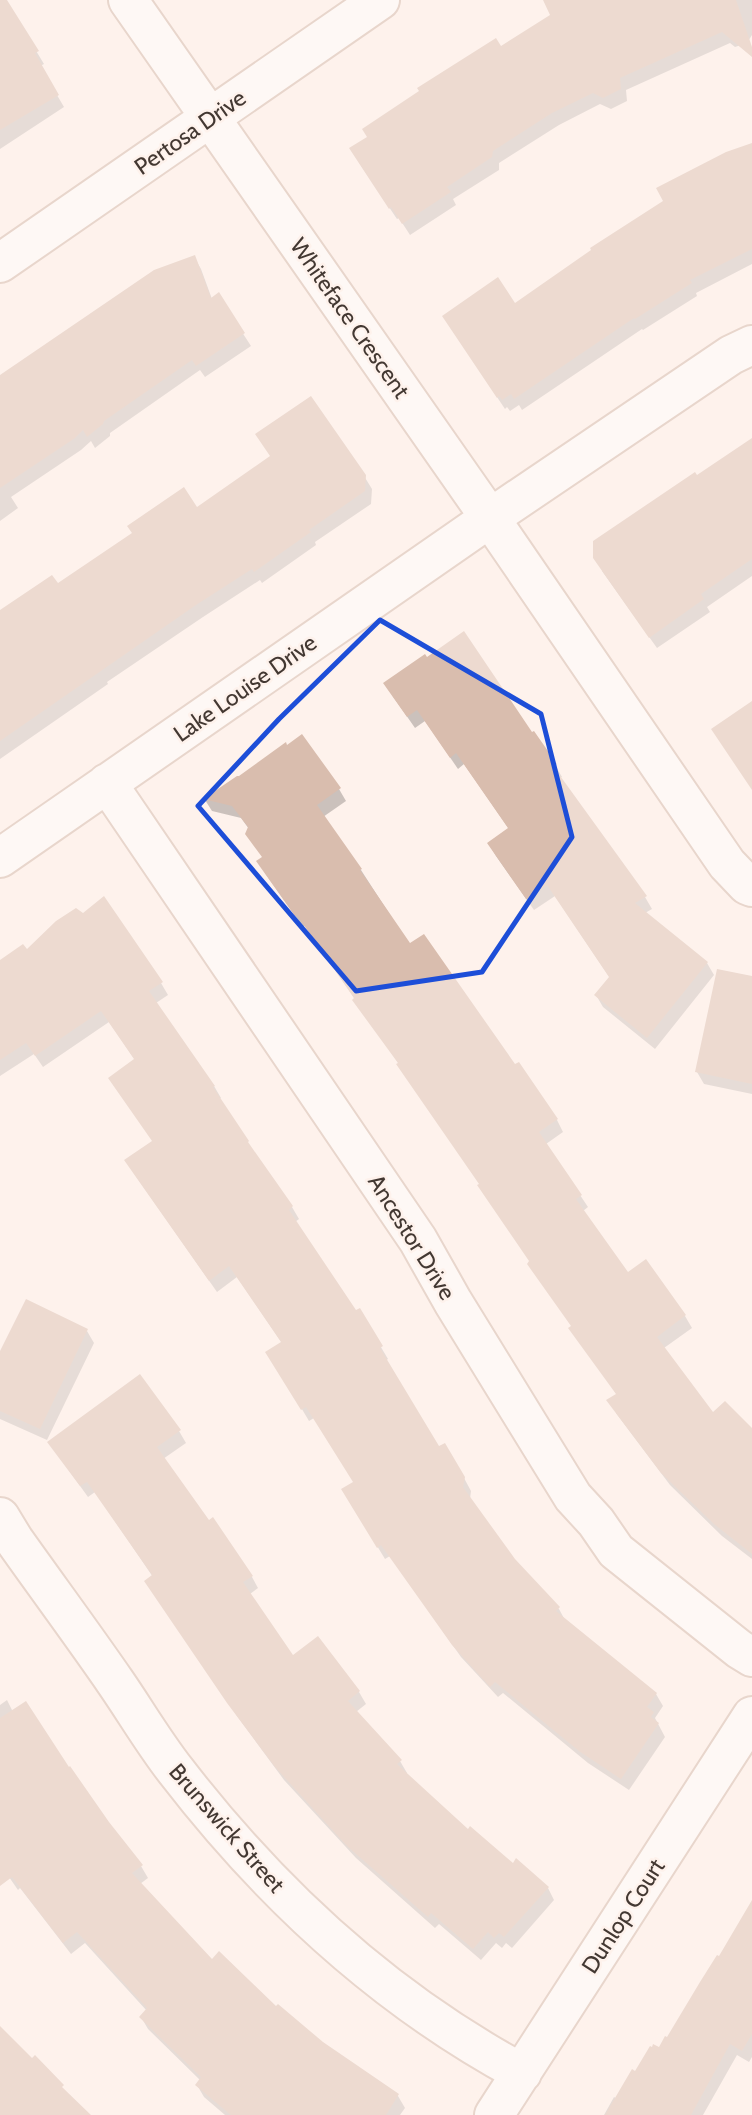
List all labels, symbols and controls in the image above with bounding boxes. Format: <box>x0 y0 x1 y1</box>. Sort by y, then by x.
street label: Pertosa Drive <box>129 83 251 181</box>
street label: Whiteface Crescent <box>284 233 416 404</box>
street label: Lake Louise Drive <box>168 628 322 748</box>
street label: Ancestor Drive <box>362 1169 462 1305</box>
street label: Brunswick Street <box>163 1758 291 1898</box>
street label: Dunlop Court <box>576 1853 671 1979</box>

